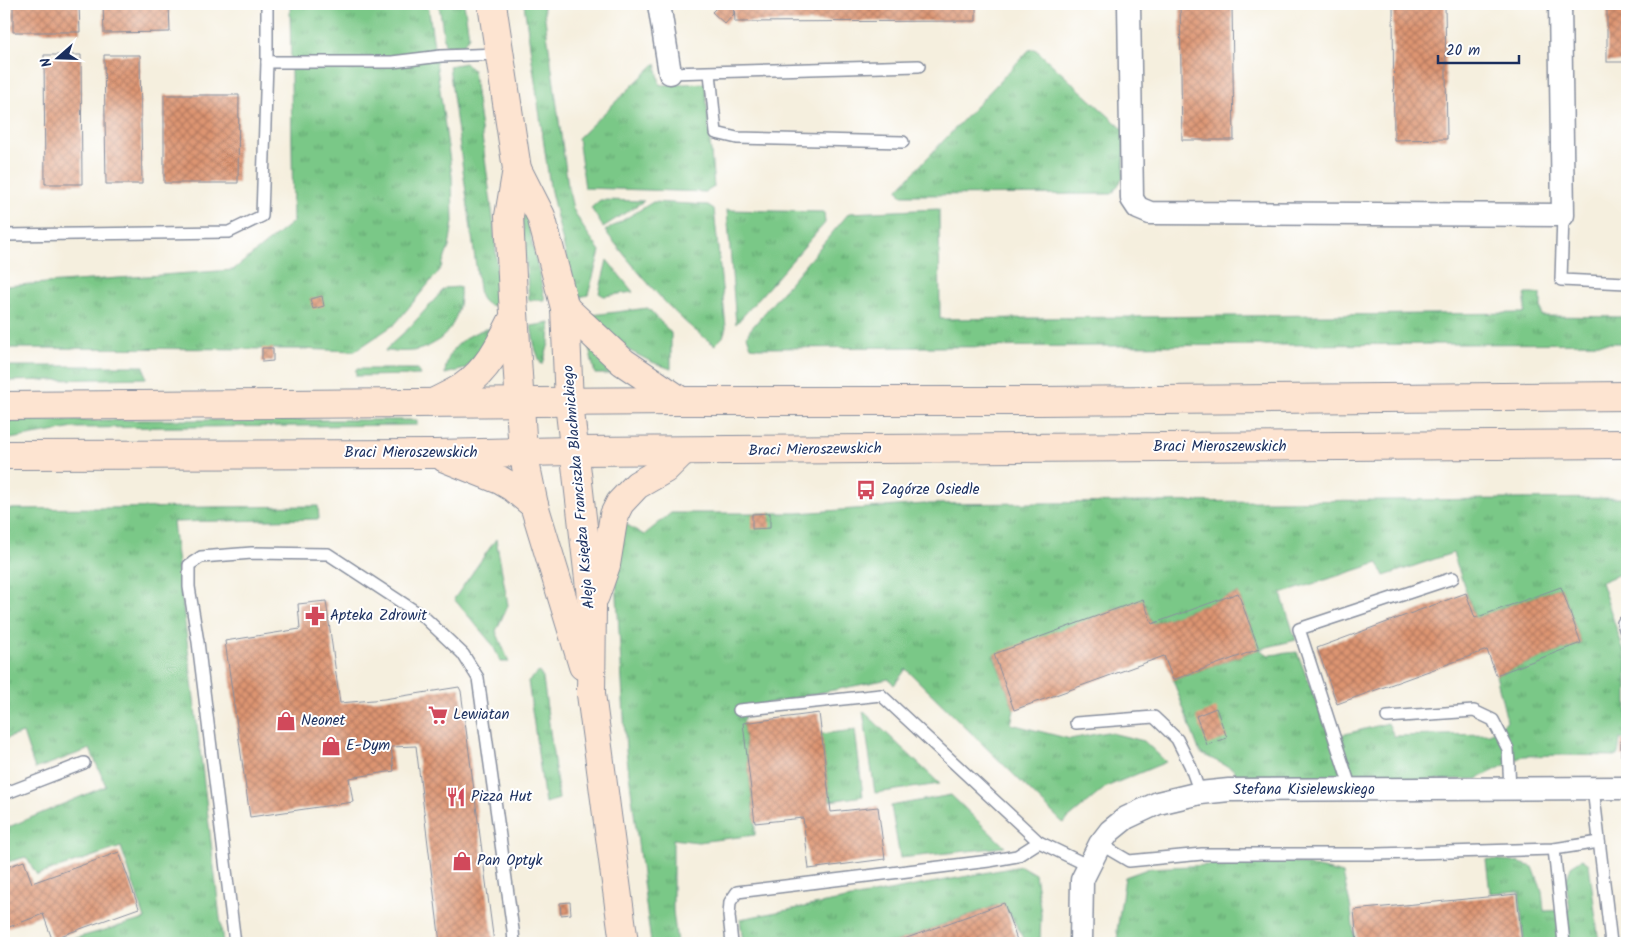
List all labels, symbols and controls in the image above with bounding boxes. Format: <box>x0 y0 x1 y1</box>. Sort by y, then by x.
north arrow <box>32 32 82 82</box>
scale bar <box>1438 32 1520 64</box>
text: 20 m <box>1446 39 1480 63</box>
text: N <box>35 54 59 70</box>
street label: Aleja Księdza Franciszka Blachnickiego <box>556 364 602 610</box>
street label: Braci Mieroszewskich <box>1153 435 1287 459</box>
street label: Braci Mieroszewskich <box>748 437 882 463</box>
street label: Braci Mieroszewskich <box>344 441 478 465</box>
place label: Zagórze Osiedle <box>881 478 980 502</box>
bus stop icon: Zagórze Osiedle <box>855 479 877 501</box>
place label: Apteka Zdrowit <box>330 604 427 628</box>
pharmacy icon: Apteka Zdrowit <box>304 605 326 627</box>
place label: Lewiatan <box>453 703 509 727</box>
supermarket icon: Lewiatan <box>427 704 449 726</box>
place label: Neonet <box>301 709 345 733</box>
shop icon: Neonet <box>275 710 297 732</box>
place label: E-Dym <box>346 734 390 758</box>
shop icon: E-Dym <box>320 735 342 757</box>
street label: Stefana Kisielewskiego <box>1233 778 1375 802</box>
place label: Pizza Hut <box>471 785 532 809</box>
restaurant icon: Pizza Hut <box>445 786 467 808</box>
place label: Pan Optyk <box>477 849 543 873</box>
shop icon: Pan Optyk <box>451 850 473 872</box>

